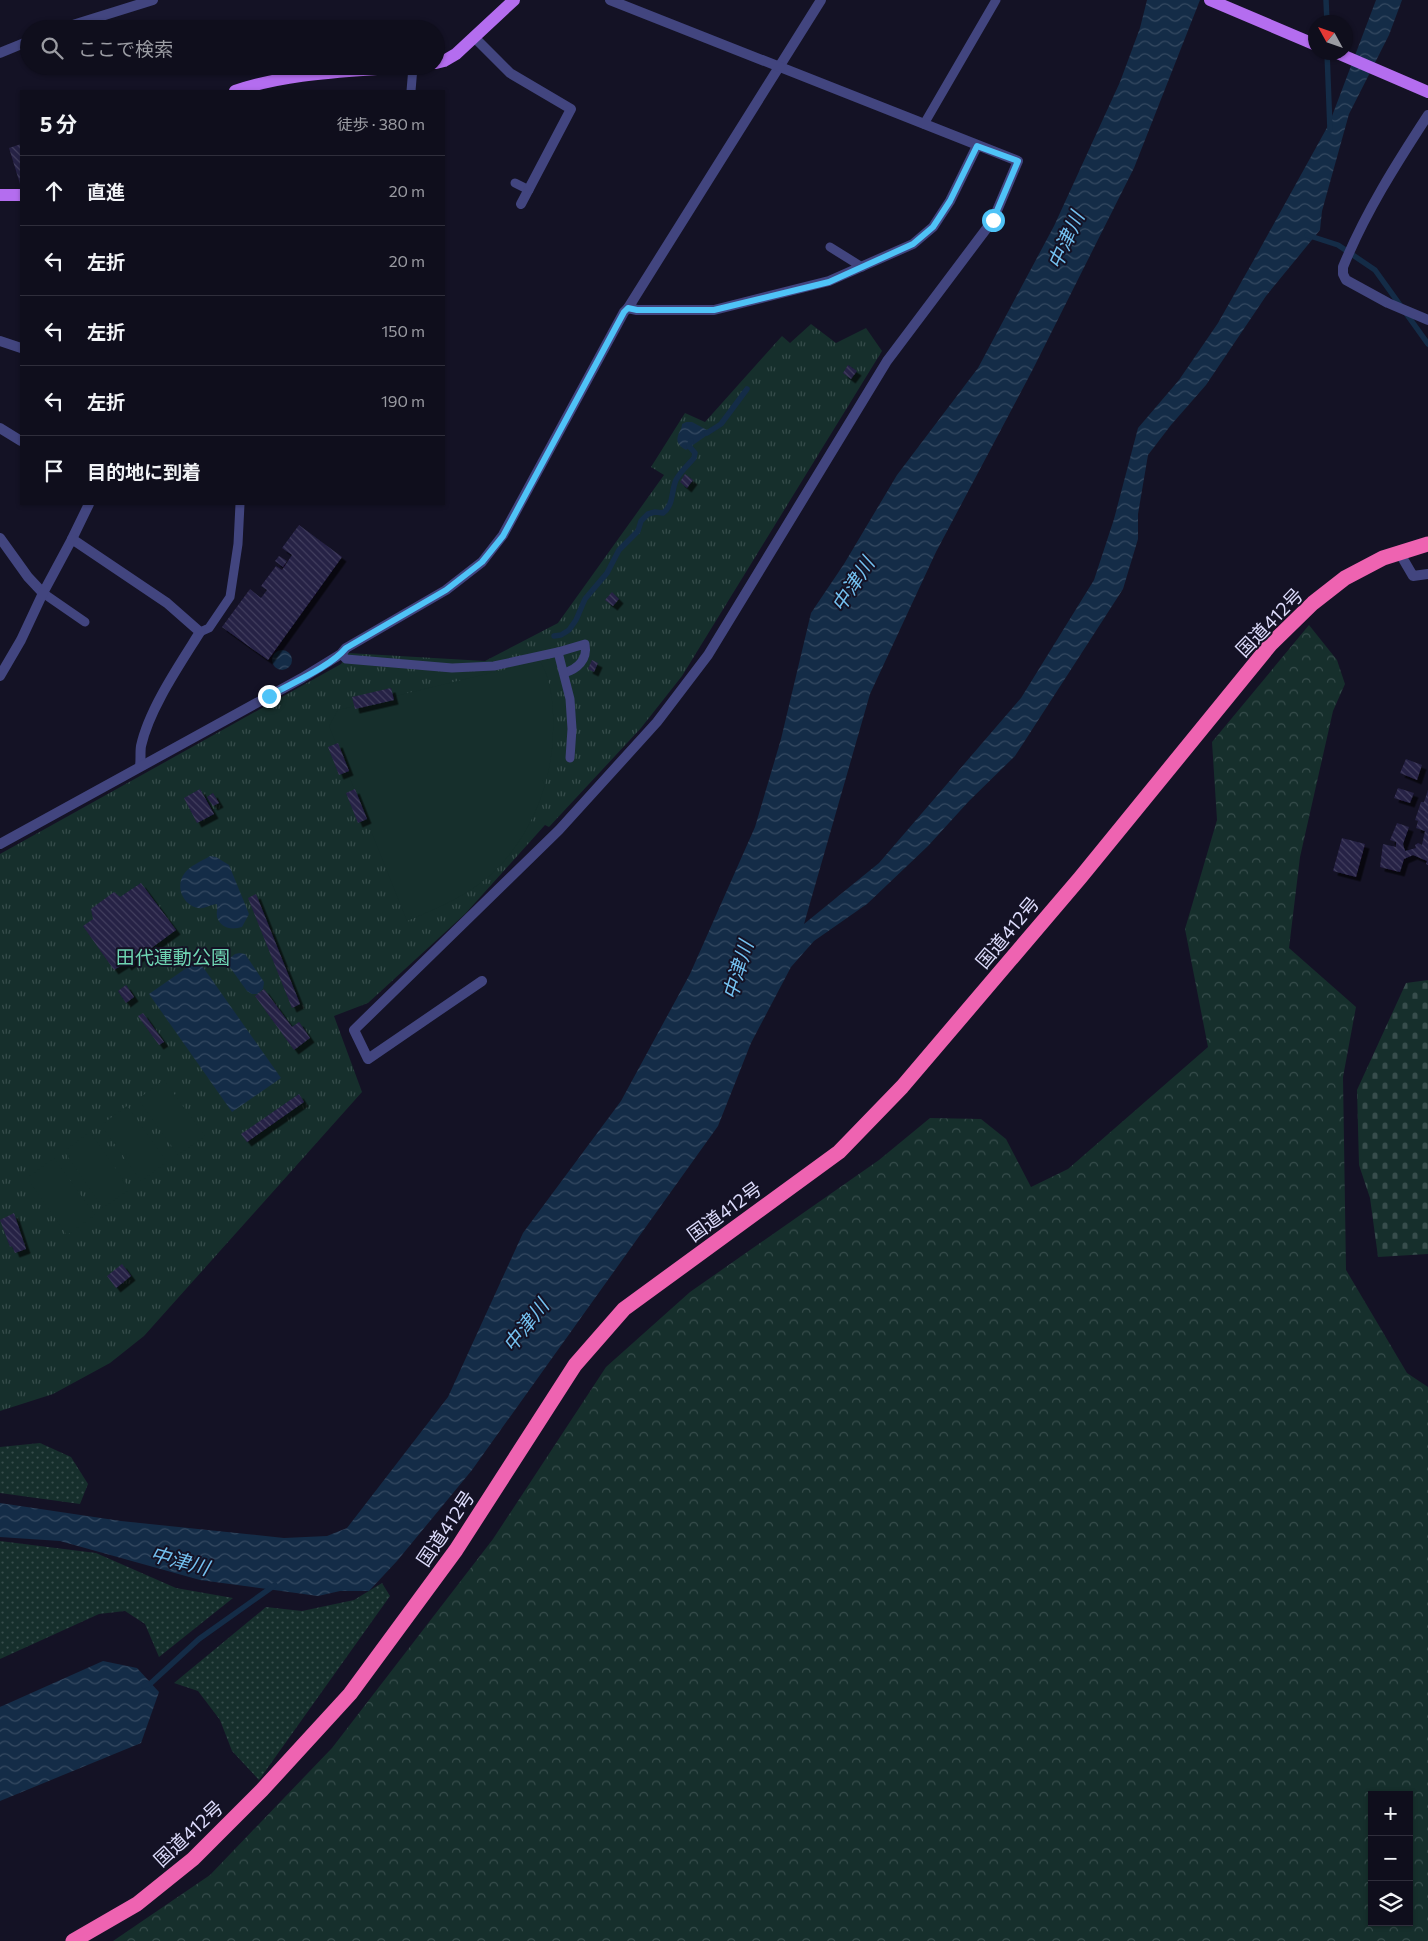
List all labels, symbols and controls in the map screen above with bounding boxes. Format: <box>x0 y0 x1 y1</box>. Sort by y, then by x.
north arrow <box>1308 15 1353 60</box>
search box <box>20 20 445 75</box>
icon: search <box>38 34 66 62</box>
text: ここで検索 <box>78 37 173 60</box>
text: 5 分 <box>40 111 77 136</box>
text: 徒歩 · 380 m <box>337 114 425 133</box>
icon: ahead <box>40 177 68 205</box>
text: 直進 <box>87 180 125 203</box>
text: 20 m <box>389 181 425 200</box>
water label: 中津川 <box>1042 206 1089 272</box>
route start <box>982 209 1005 232</box>
icon: left <box>40 247 68 275</box>
text: 左折 <box>87 250 125 273</box>
text: 20 m <box>389 251 425 270</box>
icon: left <box>40 317 68 345</box>
text: 左折 <box>87 320 125 343</box>
text: 150 m <box>382 321 425 340</box>
icon: left <box>40 387 68 415</box>
text: 左折 <box>87 390 125 413</box>
text: 190 m <box>381 391 425 410</box>
icon: arrive <box>40 457 68 485</box>
text: 目的地に到着 <box>87 460 201 483</box>
water label: 中津川 <box>826 551 879 616</box>
street label: 国道412号 <box>1231 583 1307 661</box>
route end <box>258 685 281 708</box>
street label: 国道412号 <box>970 891 1044 973</box>
water label: 中津川 <box>717 936 758 1002</box>
park label: 田代運動公園 <box>116 945 230 968</box>
street label: 国道412号 <box>682 1176 766 1246</box>
water label: 中津川 <box>497 1292 554 1356</box>
street label: 国道412号 <box>411 1486 479 1570</box>
water label: 中津川 <box>148 1541 214 1580</box>
map controls <box>1368 1791 1413 1926</box>
button: + <box>1368 1791 1413 1836</box>
street label: 国道412号 <box>149 1795 227 1871</box>
button: − <box>1368 1836 1413 1881</box>
button: layers <box>1368 1881 1413 1926</box>

